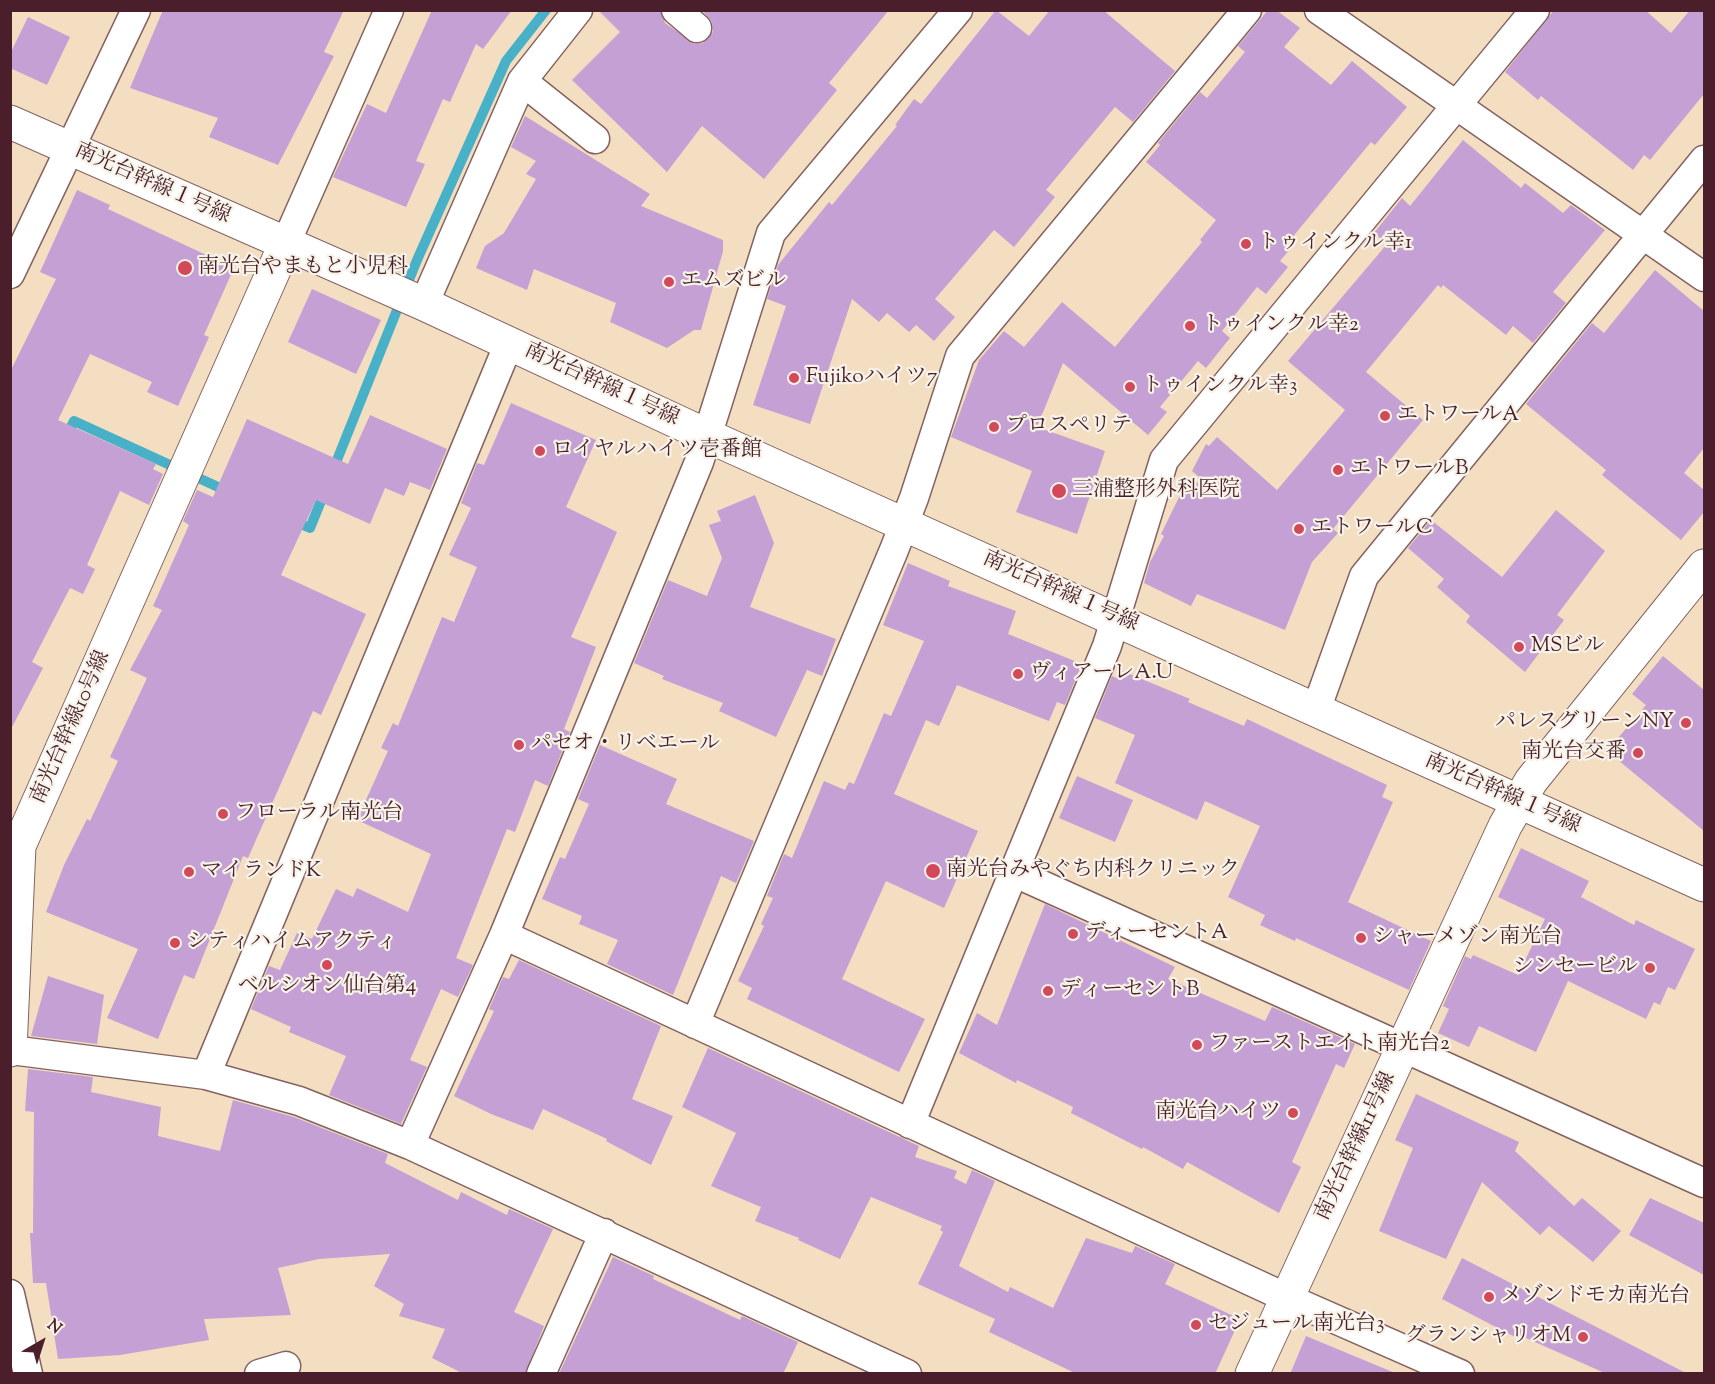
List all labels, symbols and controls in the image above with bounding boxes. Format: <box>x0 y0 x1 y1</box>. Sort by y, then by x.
street label: 南光台幹線１号線 <box>70 139 234 231</box>
place label: トゥインクル幸1 <box>1258 231 1412 257</box>
marker: トゥインクル幸1 <box>1239 237 1253 251</box>
place label: 南光台やまもと小児科 <box>198 255 408 281</box>
marker: 南光台やまもと小児科 <box>176 259 194 277</box>
place label: エムズビル <box>681 269 786 295</box>
marker: エムズビル <box>662 275 676 289</box>
place label: トゥインクル幸2 <box>1202 313 1359 339</box>
marker: トゥインクル幸2 <box>1183 319 1197 333</box>
street label: 南光台幹線１号線 <box>520 339 682 433</box>
place label: Fujikoハイツ7 <box>806 365 937 391</box>
marker: Fujikoハイツ7 <box>787 371 801 385</box>
place label: トゥインクル幸3 <box>1142 374 1297 400</box>
marker: トゥインクル幸3 <box>1123 380 1137 394</box>
place label: エトワールA <box>1397 403 1519 429</box>
marker: エトワールA <box>1378 409 1392 423</box>
place label: プロスペリテ <box>1006 414 1132 440</box>
marker: プロスペリテ <box>987 420 1001 434</box>
place label: ロイヤルハイツ壱番館 <box>552 438 762 464</box>
marker: ロイヤルハイツ壱番館 <box>533 444 547 458</box>
place label: エトワールB <box>1350 457 1468 483</box>
marker: エトワールB <box>1331 463 1345 477</box>
place label: 三浦整形外科医院 <box>1072 478 1240 504</box>
marker: 三浦整形外科医院 <box>1050 482 1068 500</box>
place label: エトワールC <box>1311 516 1433 542</box>
marker: エトワールC <box>1292 522 1306 536</box>
street label: 南光台幹線１号線 <box>978 547 1142 639</box>
place label: MSビル <box>1531 634 1604 660</box>
marker: MSビル <box>1512 640 1526 654</box>
street label: 南光台幹線10号線 <box>27 647 117 809</box>
place label: ヴィアーレA.U <box>1030 661 1173 687</box>
marker: ヴィアーレA.U <box>1011 667 1025 681</box>
place label: パレスグリーンNY <box>1495 710 1674 736</box>
marker: パレスグリーンNY <box>1679 716 1693 730</box>
place label: パセオ・リベエール <box>531 732 720 758</box>
marker: パセオ・リベエール <box>512 738 526 752</box>
place label: 南光台交番 <box>1521 740 1626 766</box>
marker: 南光台交番 <box>1631 746 1645 760</box>
street label: 南光台幹線１号線 <box>1420 749 1584 841</box>
place label: フローラル南光台 <box>235 801 403 827</box>
marker: フローラル南光台 <box>216 807 230 821</box>
place label: 南光台みやぐち内科クリニック <box>946 858 1240 884</box>
place label: マイランドK <box>201 859 321 885</box>
marker: 南光台みやぐち内科クリニック <box>924 862 942 880</box>
marker: マイランドK <box>182 865 196 879</box>
place label: ディーセントA <box>1085 921 1228 947</box>
place label: シャーメゾン南光台 <box>1373 925 1562 951</box>
marker: ディーセントA <box>1066 927 1080 941</box>
place label: シティハイムアクティ <box>187 930 397 956</box>
marker: シャーメゾン南光台 <box>1354 931 1368 945</box>
marker: シティハイムアクティ <box>168 936 182 950</box>
place label: シンセービル <box>1513 955 1638 981</box>
marker: ベルシオン仙台第4 <box>320 958 334 972</box>
marker: シンセービル <box>1643 961 1657 975</box>
place label: ベルシオン仙台第4 <box>238 974 416 1000</box>
place label: ディーセントB <box>1060 978 1199 1004</box>
marker: ディーセントB <box>1041 984 1055 998</box>
place label: ファーストエイト南光台2 <box>1209 1032 1450 1058</box>
marker: ファーストエイト南光台2 <box>1190 1038 1204 1052</box>
street label: 南光台幹線11号線 <box>1312 1069 1402 1225</box>
place label: 南光台ハイツ <box>1155 1100 1281 1126</box>
marker: 南光台ハイツ <box>1286 1106 1300 1120</box>
place label: メゾンドモカ南光台 <box>1501 1284 1690 1310</box>
marker: メゾンドモカ南光台 <box>1482 1290 1496 1304</box>
north arrow <box>12 1312 72 1372</box>
place label: セジュール南光台3 <box>1208 1312 1384 1338</box>
text: N <box>41 1315 66 1341</box>
marker: セジュール南光台3 <box>1189 1318 1203 1332</box>
place label: グランシャリオM <box>1405 1324 1571 1350</box>
marker: グランシャリオM <box>1576 1330 1590 1344</box>

